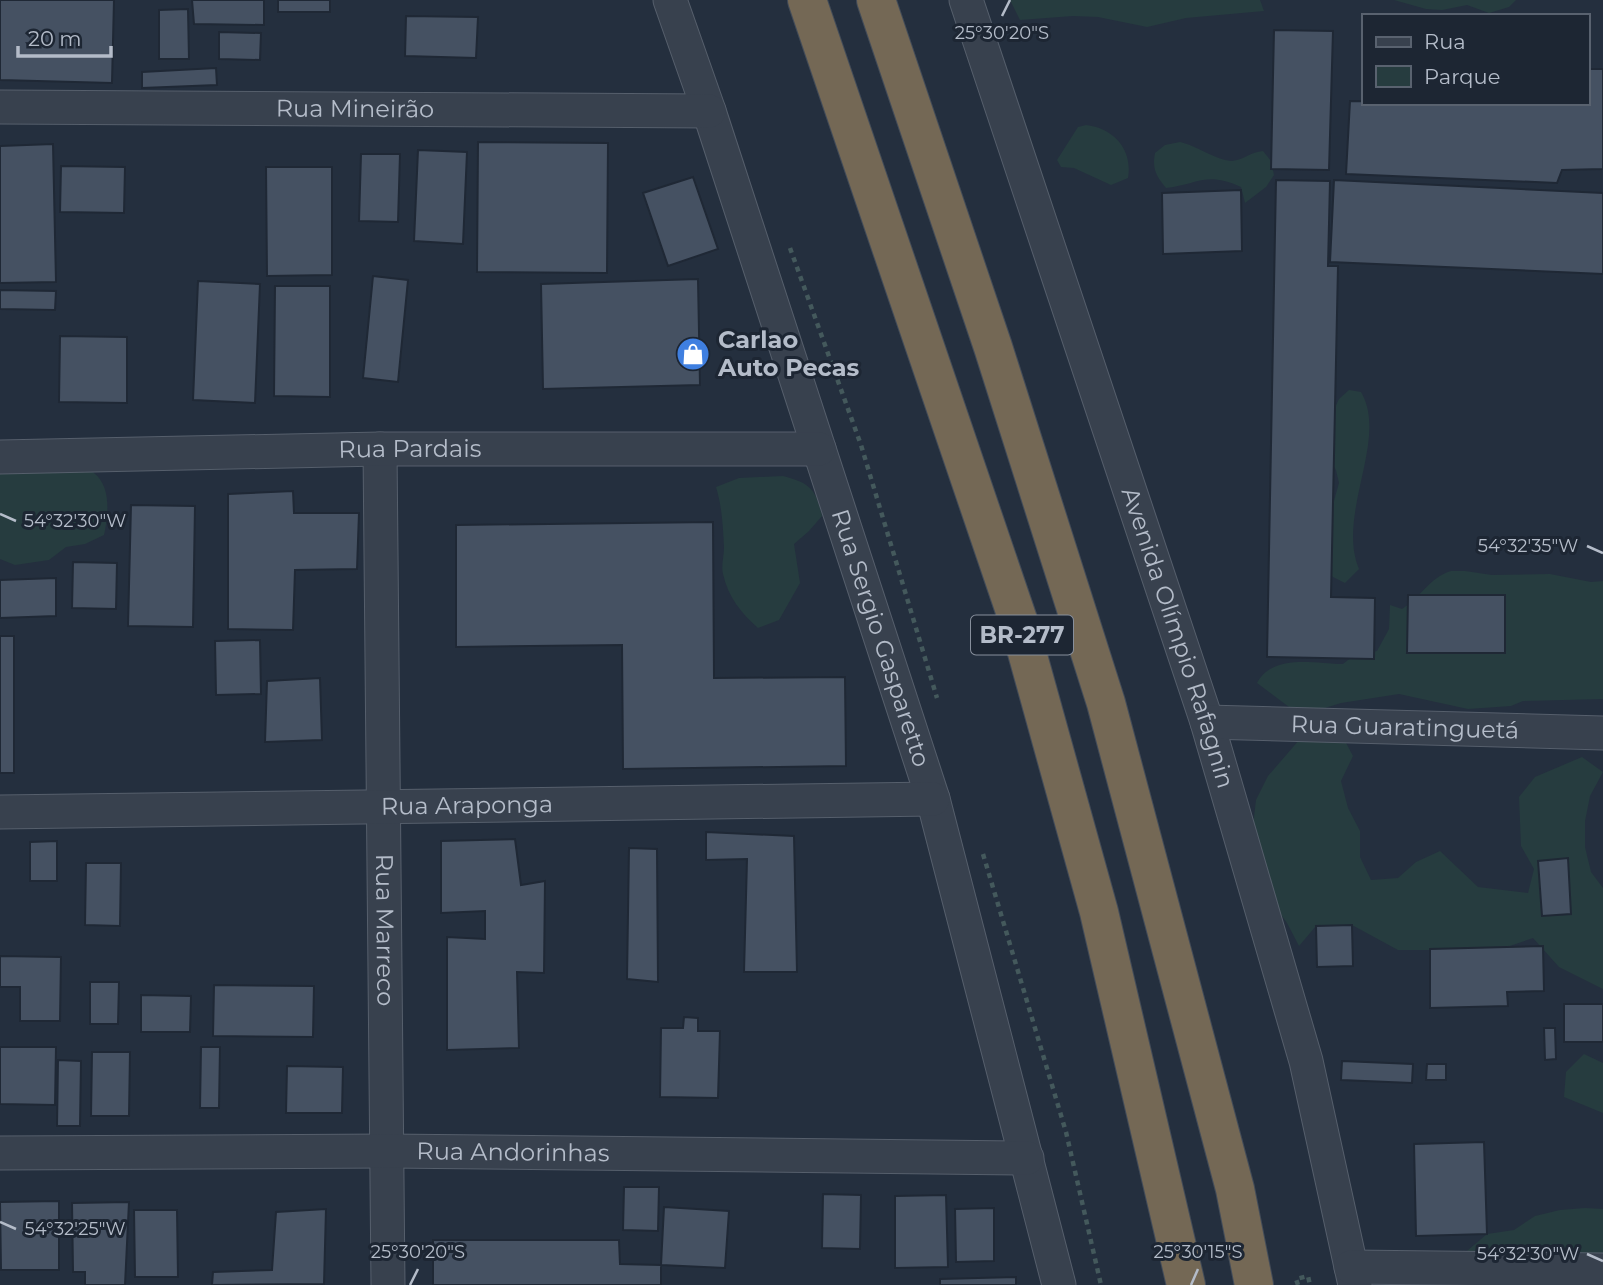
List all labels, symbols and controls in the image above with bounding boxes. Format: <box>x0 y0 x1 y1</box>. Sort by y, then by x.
scale bar <box>18 14 110 58</box>
legend <box>1362 14 1589 105</box>
text: 25°30'20"S <box>955 22 1049 44</box>
text: 20 m <box>28 26 82 51</box>
text: Rua <box>1424 29 1466 54</box>
text: Parque <box>1424 64 1500 89</box>
street label: Rua Mineirão <box>276 94 434 123</box>
place label: Carlao Auto Pecas <box>717 325 860 382</box>
shop icon: Carlao Auto Pecas <box>674 335 712 373</box>
street label: Rua Pardais <box>338 434 481 464</box>
street label: Avenida Olímpio Rafagnin <box>1116 483 1241 791</box>
street label: Rua Sergio Gasparetto <box>826 505 937 770</box>
text: 54°32'30"W <box>24 510 126 532</box>
text: 54°32'35"W <box>1478 535 1578 557</box>
road number: BR-277 <box>971 615 1073 654</box>
street label: Rua Guaratinguetá <box>1290 709 1520 745</box>
street label: Rua Araponga <box>381 789 553 821</box>
street label: Rua Marreco <box>370 853 400 1006</box>
street label: Rua Andorinhas <box>416 1136 610 1167</box>
text: 54°32'25"W <box>25 1218 125 1240</box>
text: 25°30'20"S <box>371 1241 465 1263</box>
text: 25°30'15"S <box>1153 1241 1243 1263</box>
text: 54°32'30"W <box>1477 1243 1579 1265</box>

